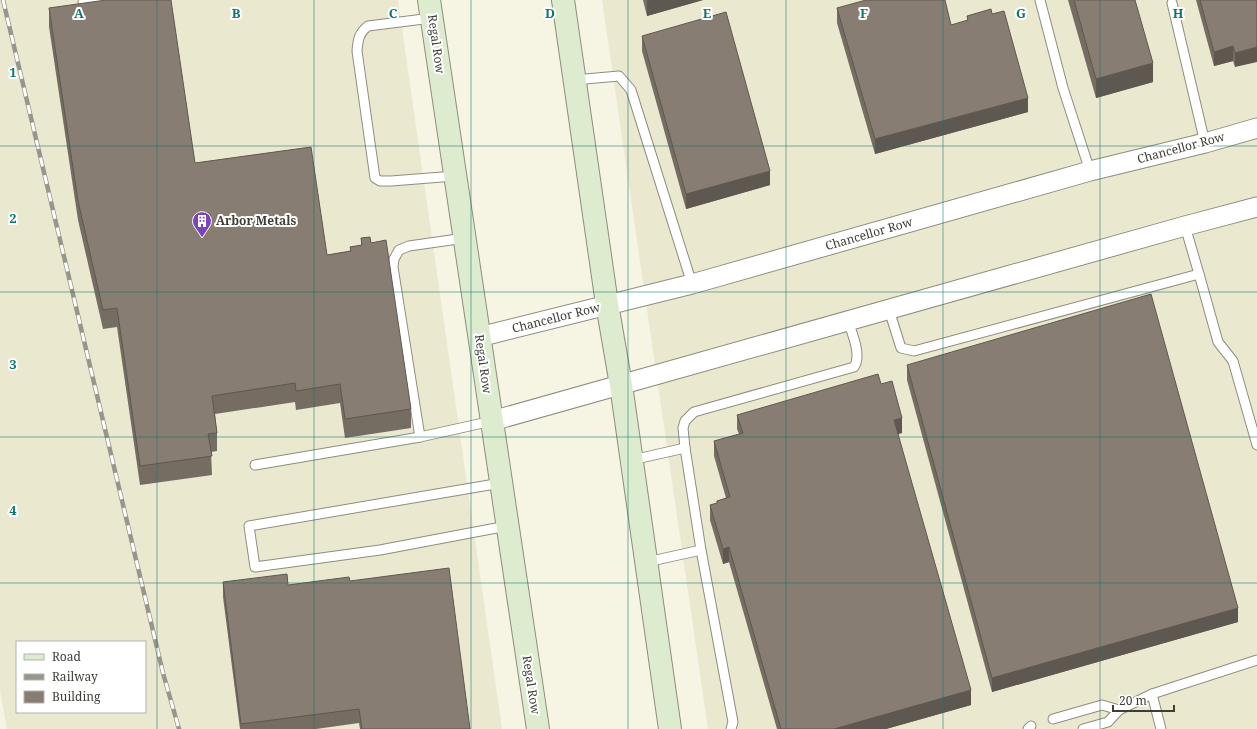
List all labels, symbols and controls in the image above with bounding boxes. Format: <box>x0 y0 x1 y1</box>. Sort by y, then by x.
text: A <box>74 4 84 22</box>
text: B <box>232 4 241 22</box>
text: C <box>389 4 398 22</box>
text: D <box>545 4 555 22</box>
text: E <box>703 4 712 22</box>
text: F <box>860 4 868 22</box>
text: G <box>1016 4 1026 22</box>
text: H <box>1173 4 1184 22</box>
street label: Regal Row <box>424 13 449 75</box>
text: 1 <box>9 63 17 81</box>
street label: Chancellor Row <box>1135 127 1227 167</box>
text: 2 <box>9 209 17 227</box>
building icon: Arbor Metals <box>191 210 213 238</box>
place label: Arbor Metals <box>216 212 296 229</box>
street label: Chancellor Row <box>823 213 915 254</box>
street label: Chancellor Row <box>510 298 602 337</box>
street label: Regal Row <box>471 333 496 395</box>
text: 3 <box>9 355 17 373</box>
text: 4 <box>9 501 17 519</box>
legend <box>16 641 146 713</box>
text: Road <box>52 648 82 665</box>
street label: Regal Row <box>518 654 545 716</box>
text: Railway <box>52 668 98 685</box>
scale bar <box>1113 687 1174 713</box>
text: Building <box>52 688 101 705</box>
text: 20 m <box>1119 692 1147 709</box>

